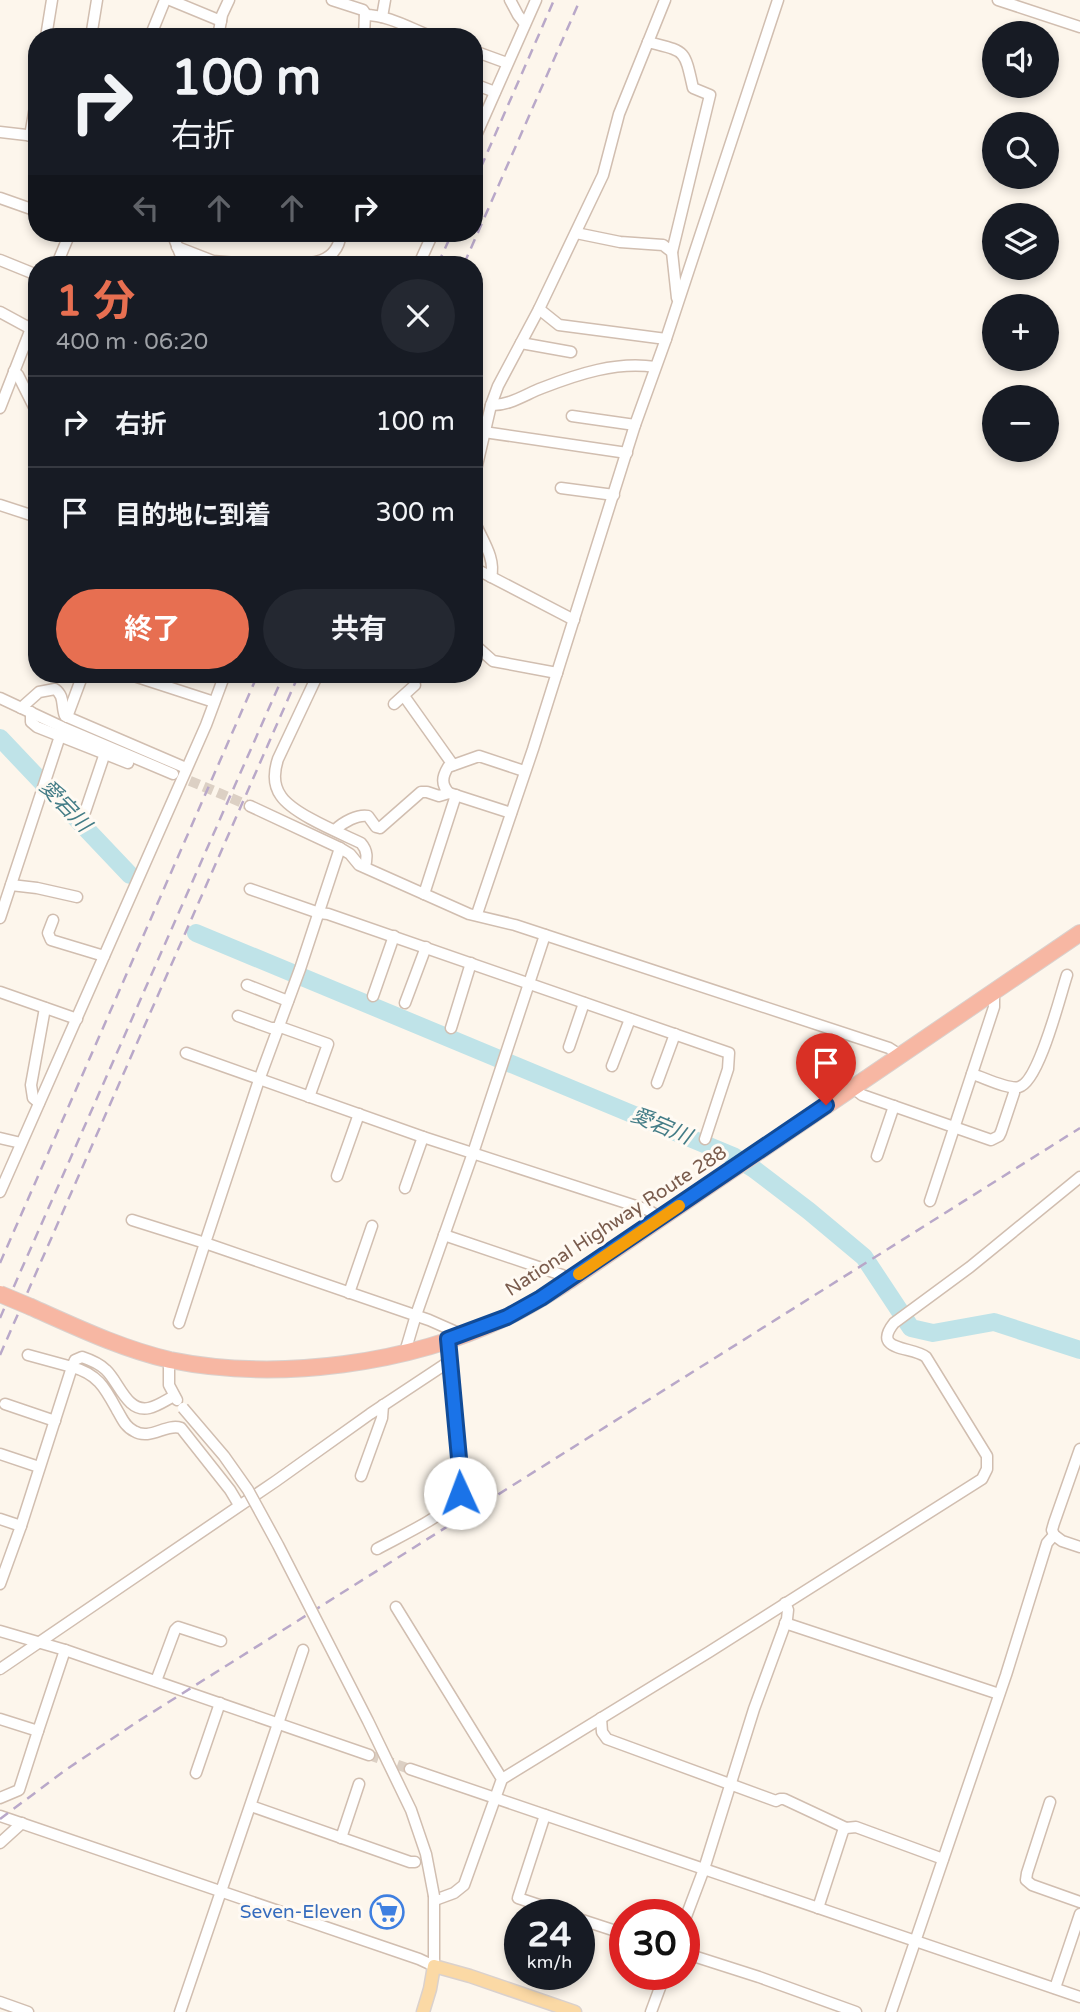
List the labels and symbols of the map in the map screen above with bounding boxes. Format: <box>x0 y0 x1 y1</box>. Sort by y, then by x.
water label: 愛宕川 <box>34 775 97 839</box>
pin <box>796 1033 856 1105</box>
water label: 愛宕川 <box>627 1102 697 1151</box>
street label: National Highway Route 288 <box>501 1141 731 1301</box>
position arrow <box>423 1456 497 1530</box>
supermarket icon: Seven-Eleven <box>368 1893 406 1931</box>
speed limit sign: 30 <box>609 1899 700 1990</box>
place label: Seven-Eleven <box>240 1901 362 1923</box>

